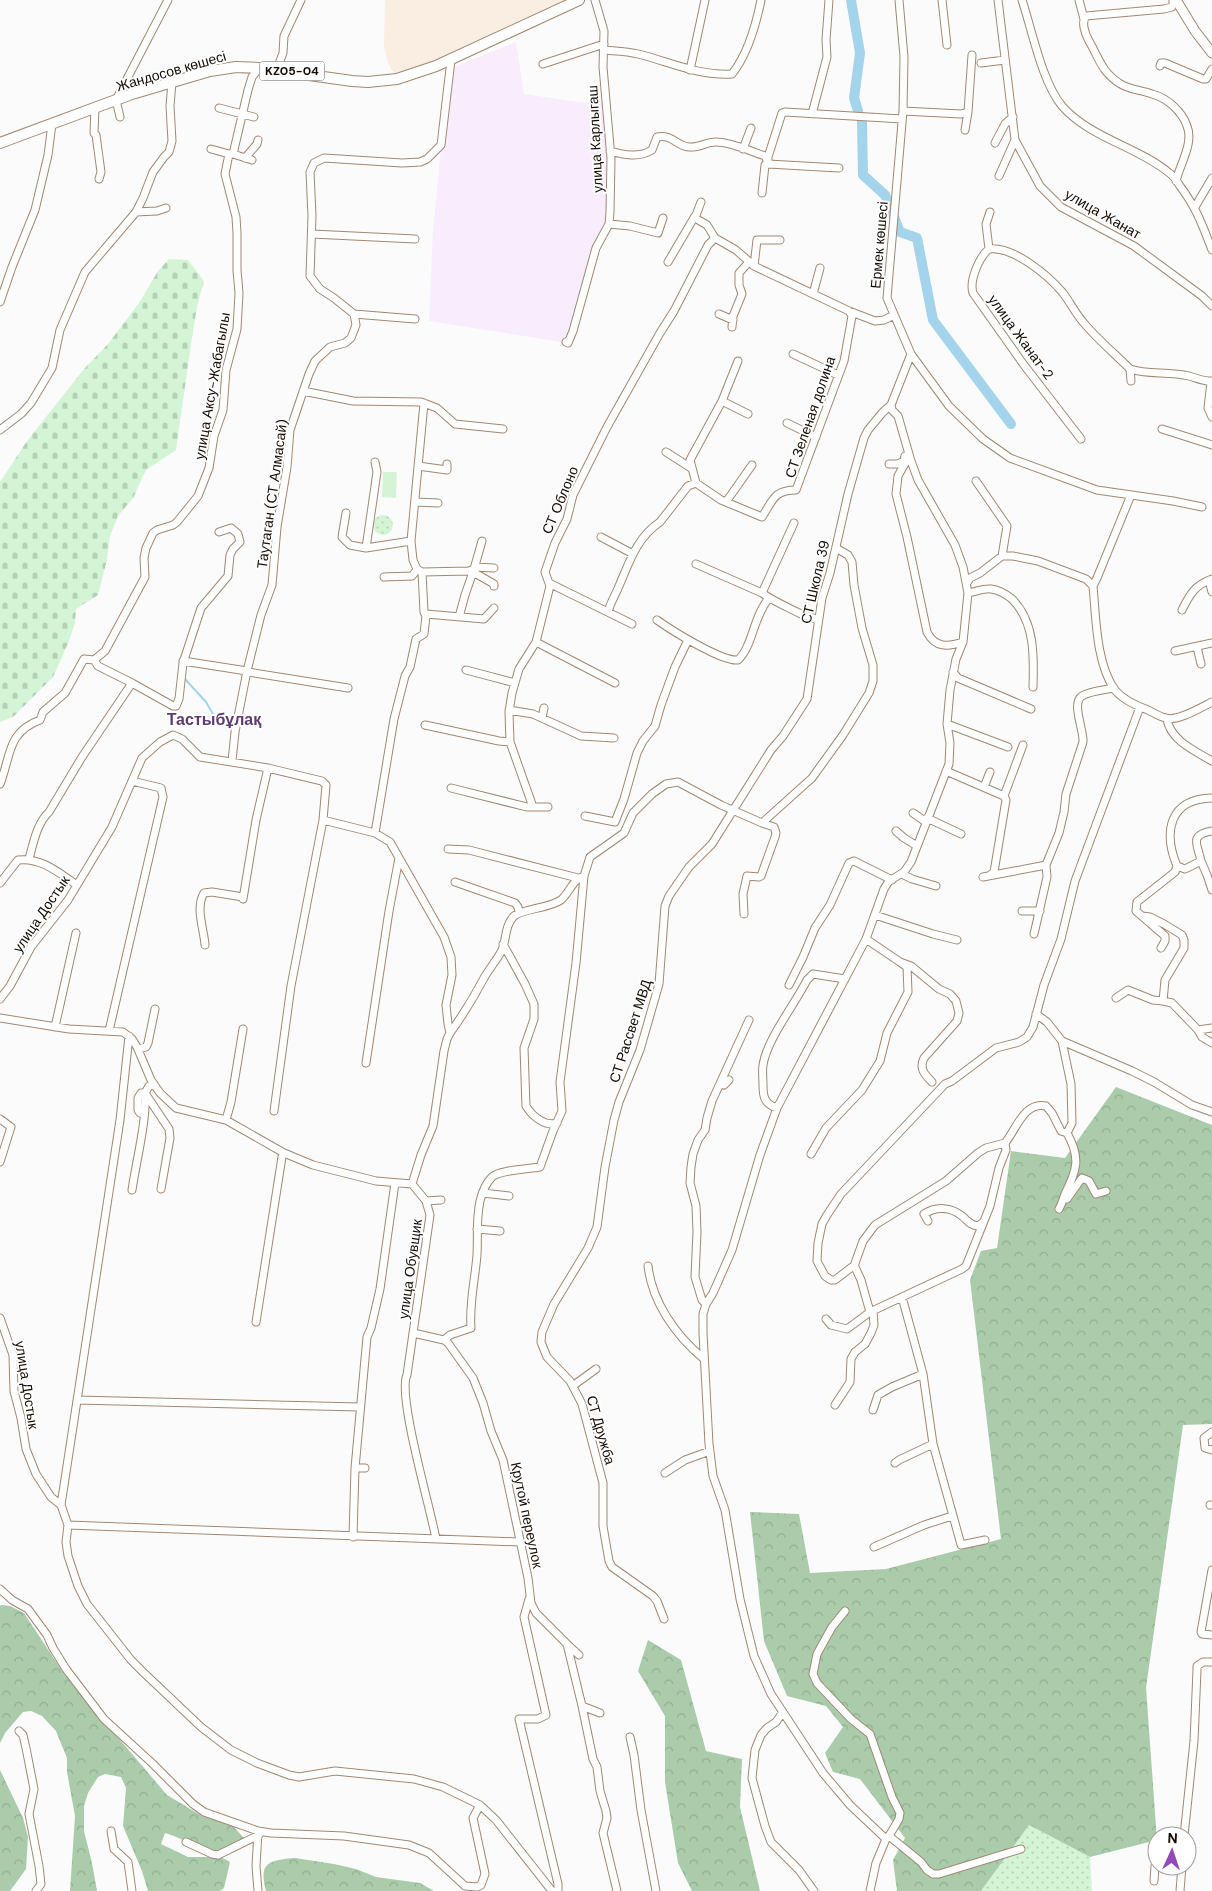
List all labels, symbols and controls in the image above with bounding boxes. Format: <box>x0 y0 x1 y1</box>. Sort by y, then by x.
street label: Жандосов көшесі <box>114 47 228 95</box>
road number: KZ05-04 <box>260 61 324 80</box>
street label: улица Карлыгаш <box>583 85 607 193</box>
street label: улица Жанат <box>1062 185 1145 243</box>
street label: Ермек көшесі <box>866 201 892 289</box>
street label: улица Жанат-2 <box>984 291 1058 383</box>
street label: улица Аксу-Жабагылы <box>190 311 234 461</box>
street label: СТ Зеленая долина <box>781 354 839 480</box>
street label: Таутаган (СТ Алмасай) <box>253 418 291 570</box>
street label: СТ Облоно <box>538 463 582 537</box>
street label: СТ Школа 39 <box>797 538 833 625</box>
district label: Тастыбұлақ <box>167 709 262 730</box>
street label: улица Достык <box>9 871 74 956</box>
street label: СТ Рассвет МВД <box>605 977 655 1085</box>
street label: улица Обувщик <box>394 1217 426 1320</box>
street label: улица Достык <box>11 1340 43 1431</box>
street label: СТ Дружба <box>583 1393 620 1467</box>
street label: Крутой переулок <box>507 1460 547 1571</box>
north arrow <box>1147 1826 1197 1876</box>
text: N <box>1167 1829 1178 1847</box>

